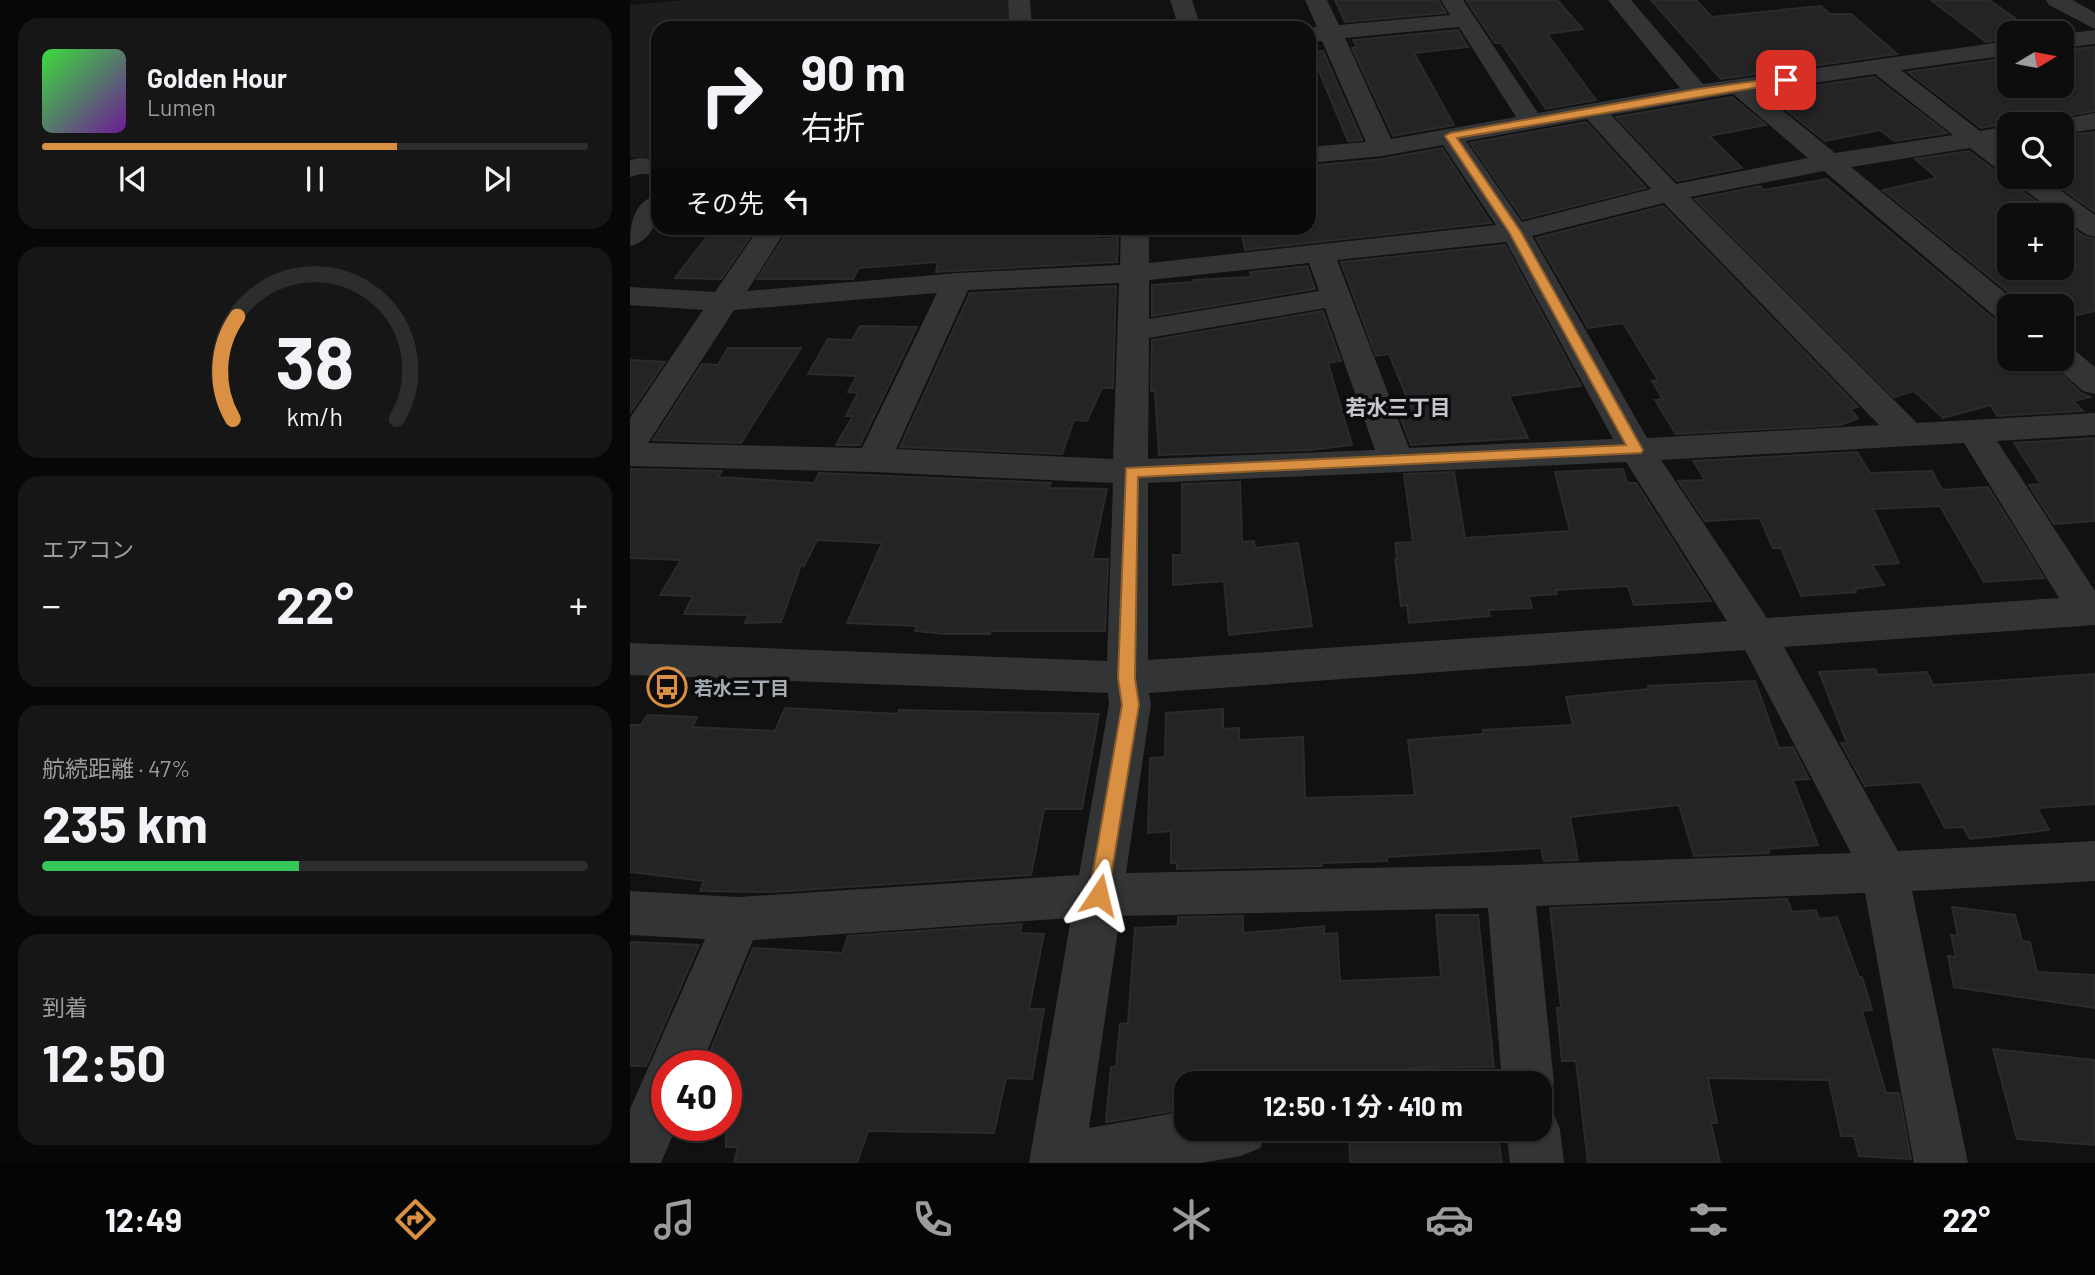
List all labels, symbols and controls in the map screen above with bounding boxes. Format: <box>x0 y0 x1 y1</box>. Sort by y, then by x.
north arrow <box>1997 21 2074 98</box>
map controls <box>1997 21 2074 371</box>
text: 90 m <box>801 42 906 101</box>
icon: right <box>686 49 777 140</box>
pin <box>1756 50 1816 110</box>
icon: arrive <box>1767 61 1805 99</box>
text: Golden Hour <box>147 62 287 93</box>
text: Lumen <box>147 93 216 121</box>
text: 右折 <box>801 107 865 145</box>
button: search <box>1997 112 2074 189</box>
icon: previous <box>114 160 152 198</box>
icon: pause <box>296 160 334 198</box>
icon: next <box>478 160 516 198</box>
icon: left <box>778 182 816 220</box>
text: その先 <box>686 187 764 218</box>
button: + <box>1997 203 2074 280</box>
button: − <box>1997 294 2074 371</box>
text: 38 <box>276 316 354 404</box>
district label: 若水三丁目 <box>1346 394 1451 419</box>
text: km/h <box>287 400 343 430</box>
text: エアコン <box>42 535 134 563</box>
text: 22° <box>276 572 354 634</box>
text: − <box>42 581 61 627</box>
text: + <box>569 581 588 627</box>
bus stop icon: 若水三丁目 <box>646 666 688 708</box>
place label: 若水三丁目 <box>694 676 789 699</box>
text: 航続距離 · 47% <box>42 754 190 782</box>
text: 235 km <box>42 791 208 853</box>
position arrow <box>1062 858 1136 932</box>
text: 到着 <box>42 993 88 1021</box>
text: 12:50 <box>42 1030 166 1092</box>
speed limit sign: 40 <box>651 1050 742 1141</box>
text: 12:50 · 1 分 · 410 m <box>1263 1090 1463 1121</box>
icon: directions <box>391 1195 440 1244</box>
icon: music <box>650 1195 699 1244</box>
icon: phone <box>908 1195 957 1244</box>
icon: climate <box>1167 1195 1216 1244</box>
icon: car <box>1425 1195 1474 1244</box>
icon: filters <box>1684 1195 1733 1244</box>
text: 12:49 <box>105 1200 182 1238</box>
text: 22° <box>1942 1200 1990 1238</box>

